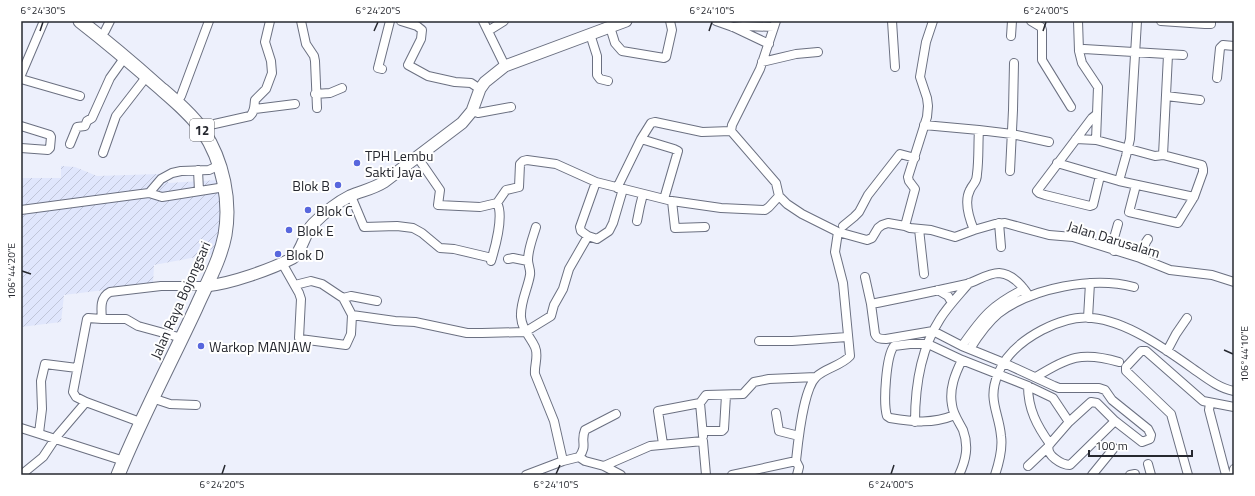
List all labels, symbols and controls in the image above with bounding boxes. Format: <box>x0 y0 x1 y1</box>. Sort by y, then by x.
text: 6°24'30"S <box>21 3 65 18</box>
text: 6°24'20"S <box>356 3 400 18</box>
text: 6°24'10"S <box>690 3 734 18</box>
text: 6°24'00"S <box>1024 3 1068 18</box>
road number: 12 <box>190 119 214 141</box>
place label: TPH Lembu Sakti Jaya <box>365 145 433 182</box>
marker: TPH Lembu Sakti Jaya <box>352 158 362 168</box>
place label: Blok B <box>292 175 330 196</box>
marker: Blok B <box>333 180 343 190</box>
place label: Blok C <box>316 200 353 221</box>
marker: Blok C <box>303 205 313 215</box>
street label: Jalan Darusalam <box>1065 215 1163 263</box>
place label: Blok E <box>297 220 334 241</box>
marker: Blok E <box>284 225 294 235</box>
street label: Jalan Raya Bojongsari <box>145 238 215 362</box>
text: 106°44'20"E <box>4 242 19 299</box>
place label: Blok D <box>286 244 324 265</box>
marker: Blok D <box>273 249 283 259</box>
text: 106°44'10"E <box>1237 325 1252 382</box>
place label: Warkop MANJAW <box>209 336 311 357</box>
marker: Warkop MANJAW <box>196 341 206 351</box>
scale bar <box>1089 432 1192 458</box>
text: 100 m <box>1095 436 1128 455</box>
text: 6°24'20"S <box>200 477 244 492</box>
text: 6°24'10"S <box>534 477 578 492</box>
text: 6°24'00"S <box>869 477 913 492</box>

